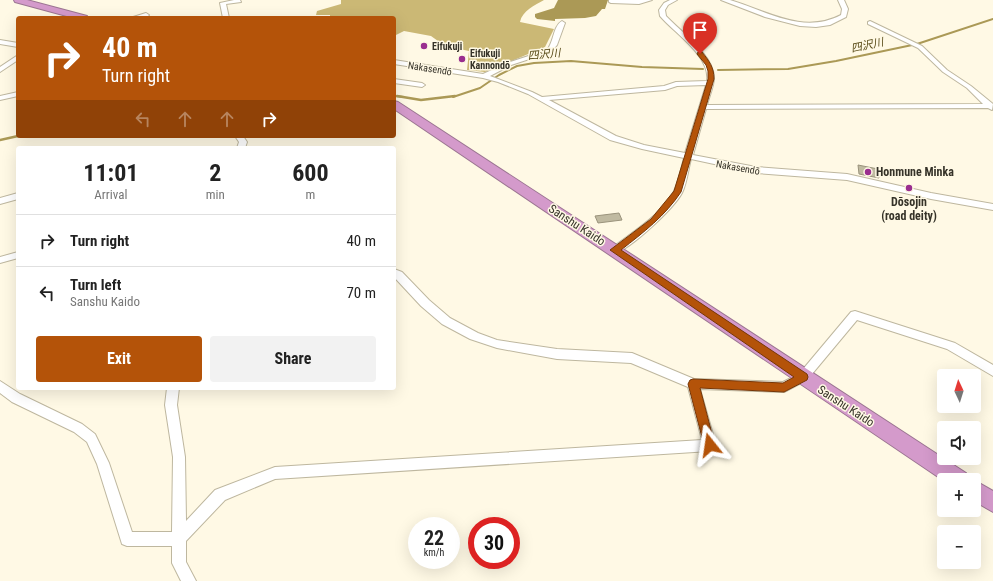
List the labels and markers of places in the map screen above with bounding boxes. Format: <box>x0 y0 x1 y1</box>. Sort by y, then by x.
pin <box>683 13 717 54</box>
marker: Eifukuji <box>419 41 429 51</box>
place label: Eifukuji <box>432 41 462 52</box>
place label: Eifukuji Kannondō <box>470 48 510 71</box>
marker: Eifukuji Kannondō <box>457 54 467 64</box>
place label: Honmune Minka <box>876 165 954 179</box>
marker: Honmune Minka <box>863 167 873 177</box>
marker: Dōsojin (road deity) <box>904 183 914 193</box>
place label: Dōsojin (road deity) <box>881 195 937 223</box>

